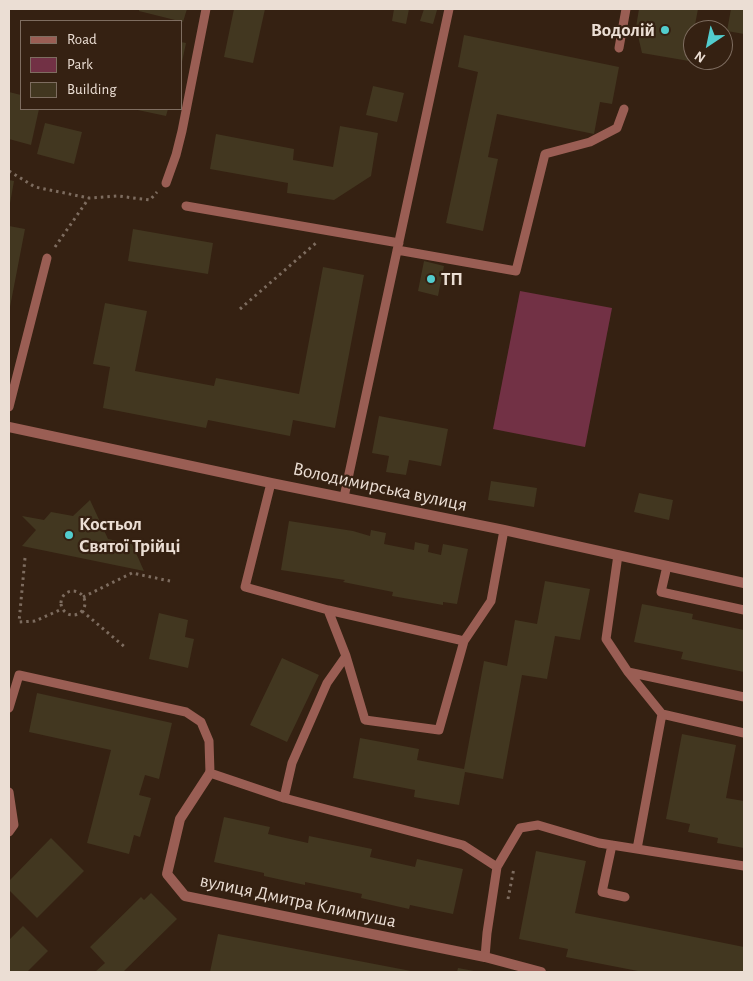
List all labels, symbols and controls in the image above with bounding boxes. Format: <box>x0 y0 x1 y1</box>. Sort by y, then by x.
place label: Водолій <box>591 19 655 41</box>
legend <box>20 20 182 110</box>
north arrow <box>683 20 733 70</box>
marker: Водолій <box>659 24 671 36</box>
text: Road <box>67 32 97 47</box>
text: N <box>692 48 708 65</box>
text: Park <box>67 57 93 72</box>
text: Building <box>67 82 117 97</box>
place label: ТП <box>441 268 463 290</box>
marker: ТП <box>425 273 437 285</box>
street label: Володимирська вулиця <box>291 457 469 517</box>
place label: Костьол Святої Трійці <box>79 513 181 557</box>
marker: Костьол Святої Трійці <box>63 529 75 541</box>
street label: вулиця Дмитра Климпуша <box>198 869 398 933</box>

